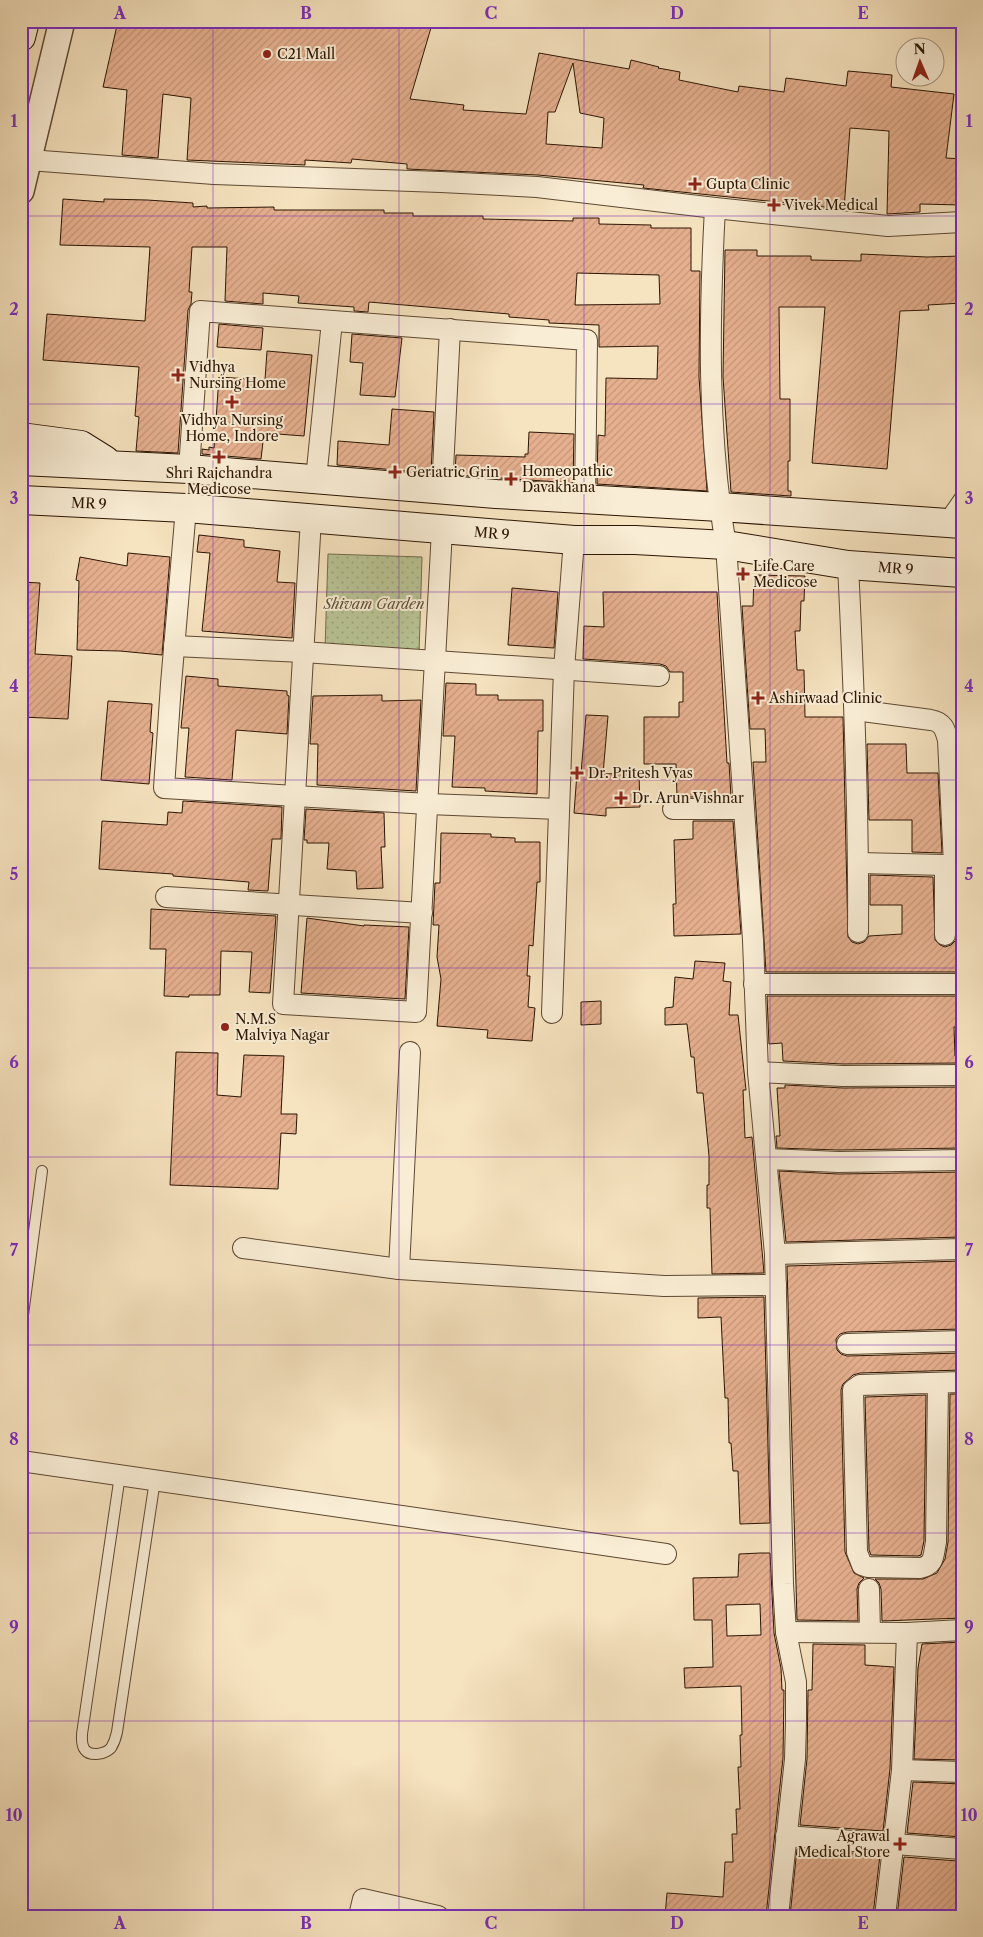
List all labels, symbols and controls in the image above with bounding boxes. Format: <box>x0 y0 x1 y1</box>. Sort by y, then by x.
text: A <box>113 3 127 23</box>
text: B <box>300 3 312 23</box>
text: C <box>485 3 497 23</box>
text: D <box>670 3 684 23</box>
text: E <box>857 3 869 23</box>
north arrow <box>896 38 946 88</box>
text: N <box>913 40 926 58</box>
place label: C21 Mall <box>277 45 335 63</box>
marker: C21 Mall <box>261 48 273 60</box>
text: 1 <box>10 111 18 131</box>
text: 1 <box>965 111 973 131</box>
place label: Gupta Clinic <box>706 175 790 193</box>
marker: Gupta Clinic <box>688 177 702 191</box>
place label: Vivek Medical <box>783 196 878 214</box>
marker: Vivek Medical <box>768 199 780 211</box>
text: 2 <box>9 299 19 319</box>
text: 2 <box>964 299 974 319</box>
place label: Vidhya Nursing Home <box>188 358 286 392</box>
marker: Vidhya Nursing Home <box>171 368 185 382</box>
marker: Vidhya Nursing Home, Indore <box>225 395 239 409</box>
place label: Vidhya Nursing Home, Indore <box>180 411 284 445</box>
marker: Shri Rajchandra Medicose <box>213 451 225 463</box>
place label: Homeopathic Davakhana <box>522 462 613 496</box>
place label: Geriatric Grin <box>406 463 499 481</box>
place label: Shri Rajchandra Medicose <box>166 464 273 498</box>
marker: Geriatric Grin <box>388 465 402 479</box>
marker: Homeopathic Davakhana <box>504 472 518 486</box>
text: 3 <box>9 488 19 508</box>
text: 3 <box>964 488 974 508</box>
street label: MR 9 <box>71 493 107 513</box>
street label: MR 9 <box>473 523 510 544</box>
place label: Life Care Medicose <box>753 557 817 591</box>
street label: MR 9 <box>877 558 914 579</box>
marker: Life Care Medicose <box>737 568 749 580</box>
park label: Shivam Garden <box>323 595 424 613</box>
text: 4 <box>9 676 19 696</box>
text: 4 <box>964 676 974 696</box>
place label: Ashirwaad Clinic <box>768 689 882 707</box>
marker: Ashirwaad Clinic <box>751 691 765 705</box>
place label: Dr. Pritesh Vyas <box>588 764 693 782</box>
marker: Dr. Pritesh Vyas <box>570 766 584 780</box>
place label: Dr. Arun Vishnar <box>632 789 744 807</box>
marker: Dr. Arun Vishnar <box>614 791 628 805</box>
text: 5 <box>10 864 19 884</box>
text: 5 <box>965 864 974 884</box>
place label: N.M.S Malviya Nagar <box>235 1010 330 1044</box>
marker: N.M.S Malviya Nagar <box>219 1021 231 1033</box>
text: 6 <box>9 1052 19 1072</box>
text: 6 <box>964 1052 974 1072</box>
text: 7 <box>10 1240 19 1260</box>
text: 7 <box>965 1240 974 1260</box>
text: 8 <box>9 1429 19 1449</box>
text: 8 <box>964 1429 974 1449</box>
text: 9 <box>9 1617 19 1637</box>
text: 9 <box>964 1617 974 1637</box>
text: 10 <box>5 1805 23 1825</box>
text: 10 <box>960 1805 978 1825</box>
place label: Agrawal Medical Store <box>797 1827 890 1861</box>
marker: Agrawal Medical Store <box>894 1838 906 1850</box>
text: A <box>113 1913 127 1933</box>
text: B <box>300 1913 312 1933</box>
text: C <box>485 1913 497 1933</box>
text: D <box>670 1913 684 1933</box>
text: E <box>857 1913 869 1933</box>

